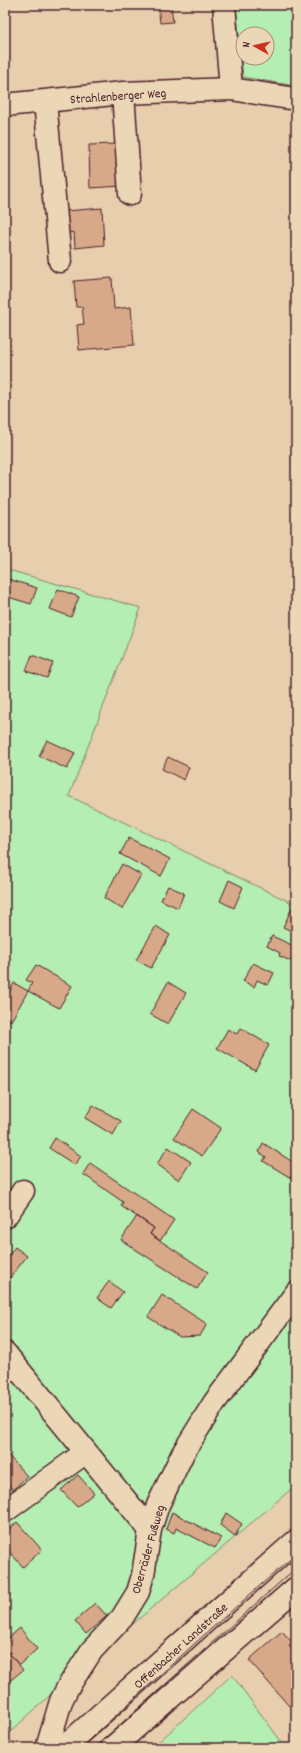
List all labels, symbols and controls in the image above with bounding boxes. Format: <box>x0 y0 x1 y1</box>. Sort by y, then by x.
north arrow <box>235 26 275 66</box>
text: N <box>239 41 255 49</box>
street label: Strahlenberger Weg <box>69 85 167 110</box>
street label: Oberräder Fußweg <box>128 1503 171 1596</box>
street label: Offenbacher Landstraße <box>130 1599 233 1694</box>

